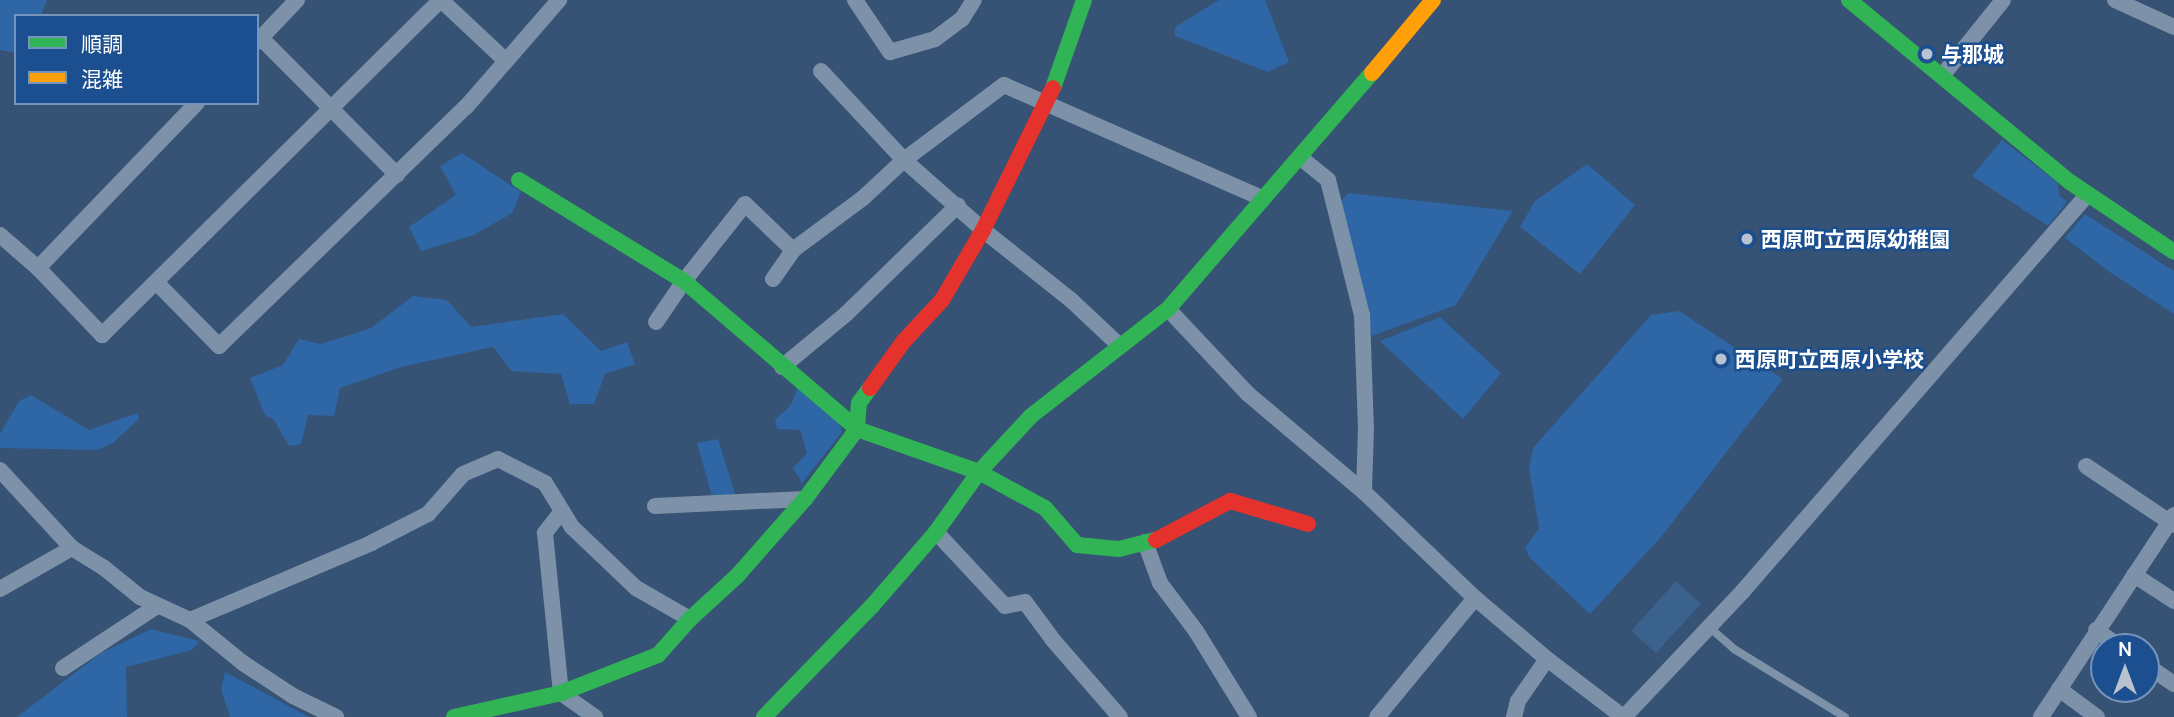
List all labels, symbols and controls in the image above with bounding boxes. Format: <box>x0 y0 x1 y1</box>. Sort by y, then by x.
legend <box>14 14 259 105</box>
text: 順調 <box>81 30 123 58</box>
place label: 与那城 <box>1941 41 2004 67</box>
marker: 与那城 <box>1919 46 1935 62</box>
text: 混雑 <box>81 65 123 93</box>
place label: 西原町立西原幼稚園 <box>1761 226 1950 252</box>
marker: 西原町立西原幼稚園 <box>1739 231 1755 247</box>
place label: 西原町立西原小学校 <box>1735 346 1924 372</box>
marker: 西原町立西原小学校 <box>1713 351 1729 367</box>
north arrow <box>2090 633 2160 703</box>
text: N <box>2118 636 2132 662</box>

